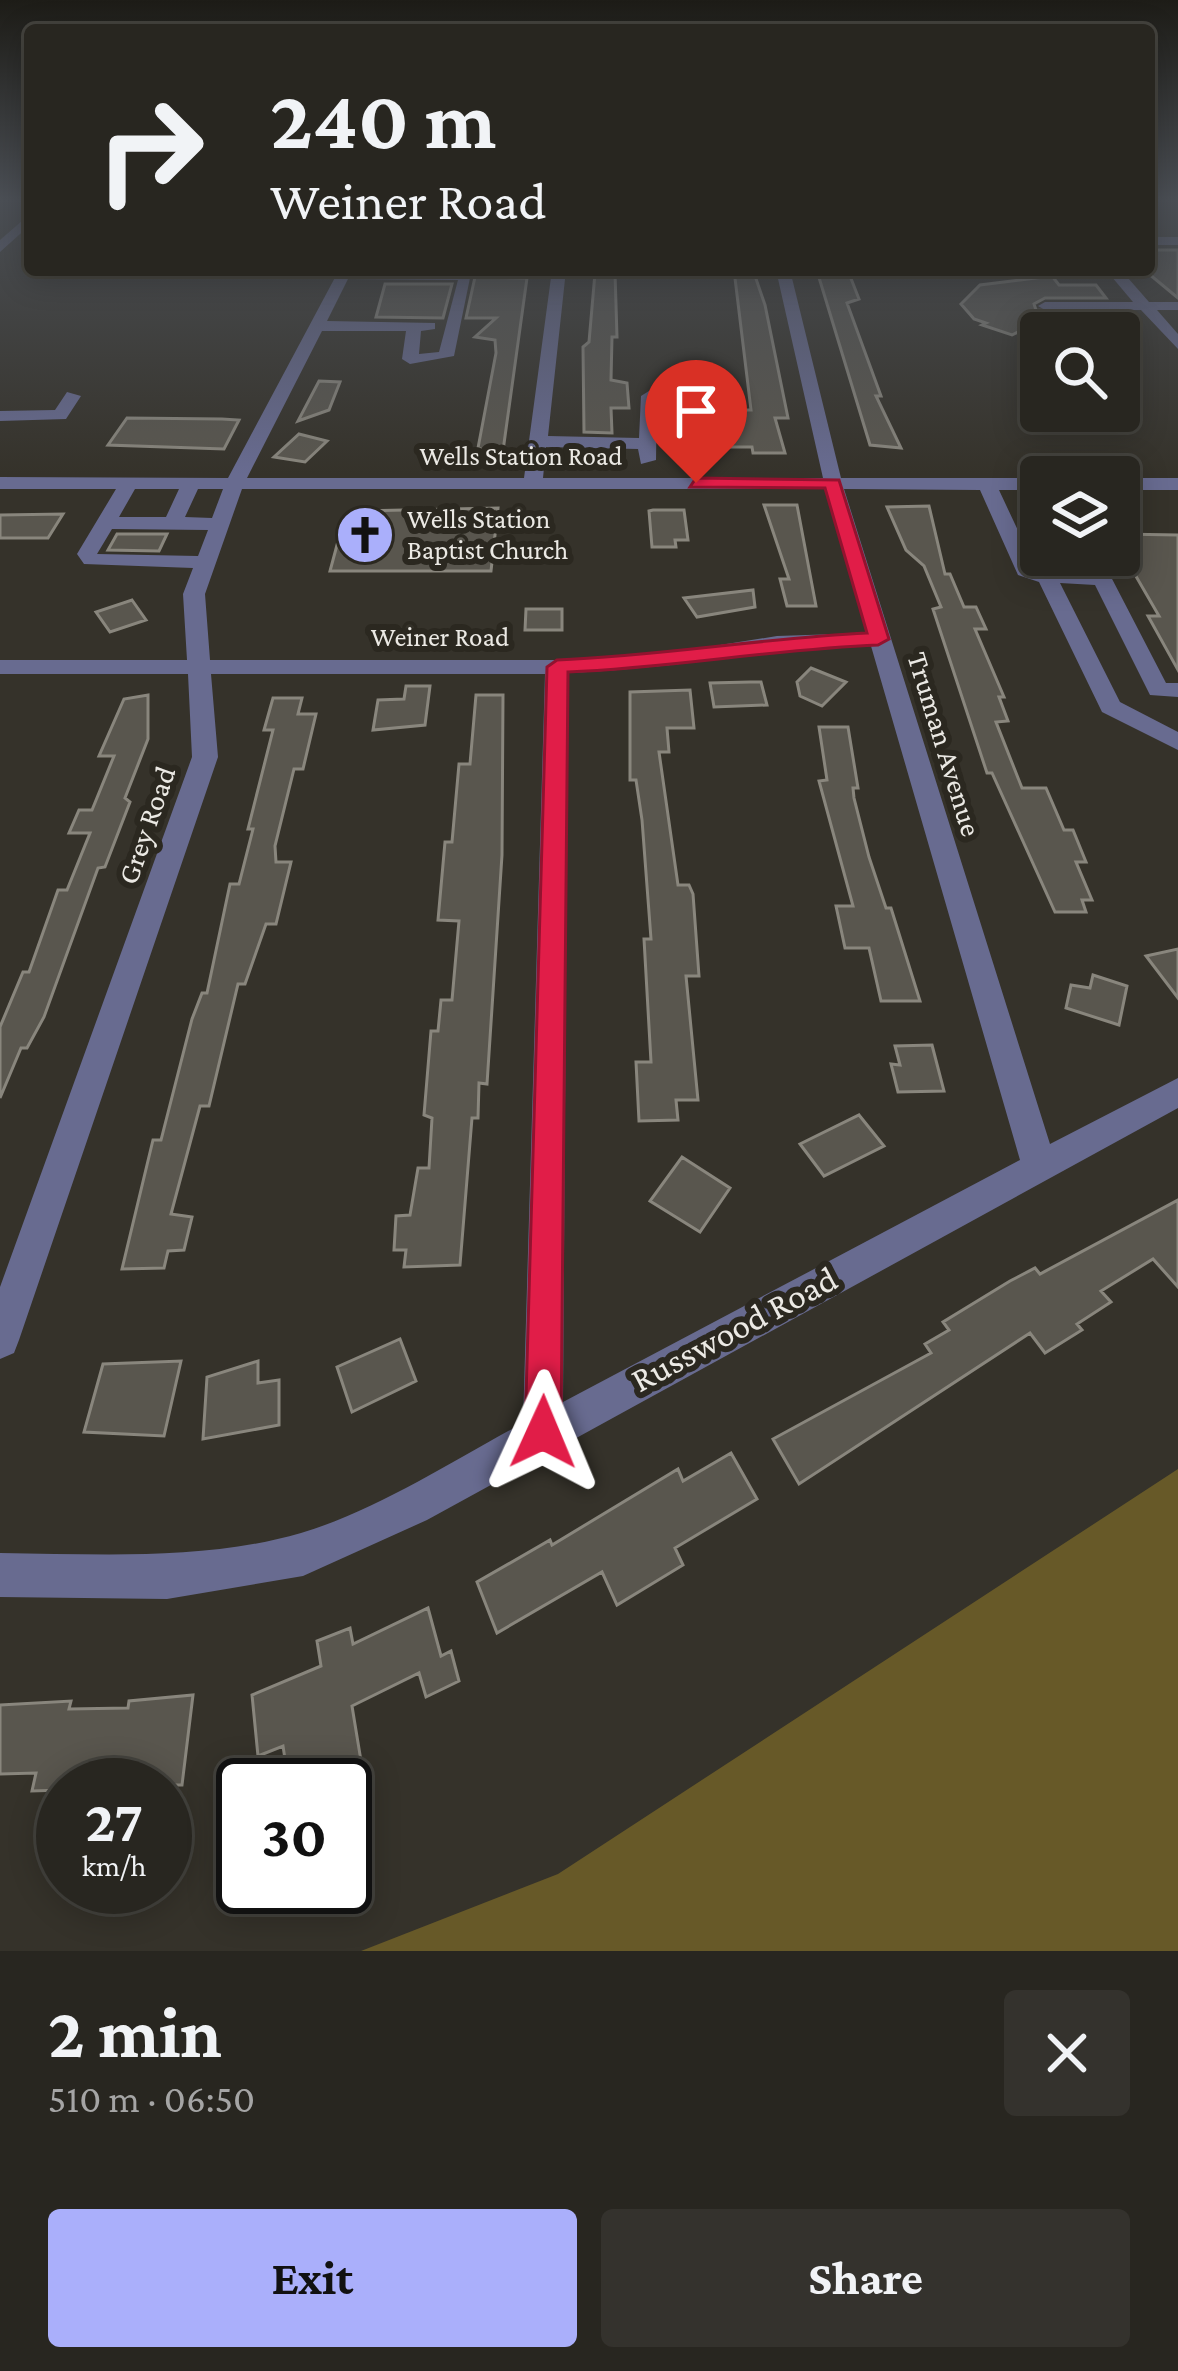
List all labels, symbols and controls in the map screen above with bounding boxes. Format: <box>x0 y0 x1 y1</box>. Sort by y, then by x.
icon: right <box>72 72 228 228</box>
text: 240 m <box>270 73 496 166</box>
text: Weiner Road <box>270 171 547 231</box>
map controls <box>1020 312 1140 576</box>
button: search <box>1020 312 1140 432</box>
pin <box>645 360 747 483</box>
icon: arrive <box>663 378 729 444</box>
street label: Wells Station Road <box>419 441 623 471</box>
button: layers <box>1020 456 1140 576</box>
church icon: Wells Station Baptist Church <box>334 504 396 566</box>
place label: Wells Station Baptist Church <box>407 504 568 565</box>
street label: Weiner Road <box>371 622 509 652</box>
street label: Truman Avenue <box>901 648 989 840</box>
street label: Grey Road <box>110 762 183 889</box>
street label: Russwood Road <box>624 1258 844 1400</box>
position arrow <box>480 1369 606 1495</box>
speed limit sign: 30 <box>216 1758 372 1914</box>
text: 27 <box>85 1787 143 1854</box>
text: km/h <box>82 1849 146 1882</box>
button: close <box>1004 1990 1130 2116</box>
text: 2 min <box>48 1992 222 2072</box>
text: 510 m · 06:50 <box>48 2077 255 2120</box>
button: Exit <box>48 2209 577 2347</box>
button: Share <box>601 2209 1130 2347</box>

